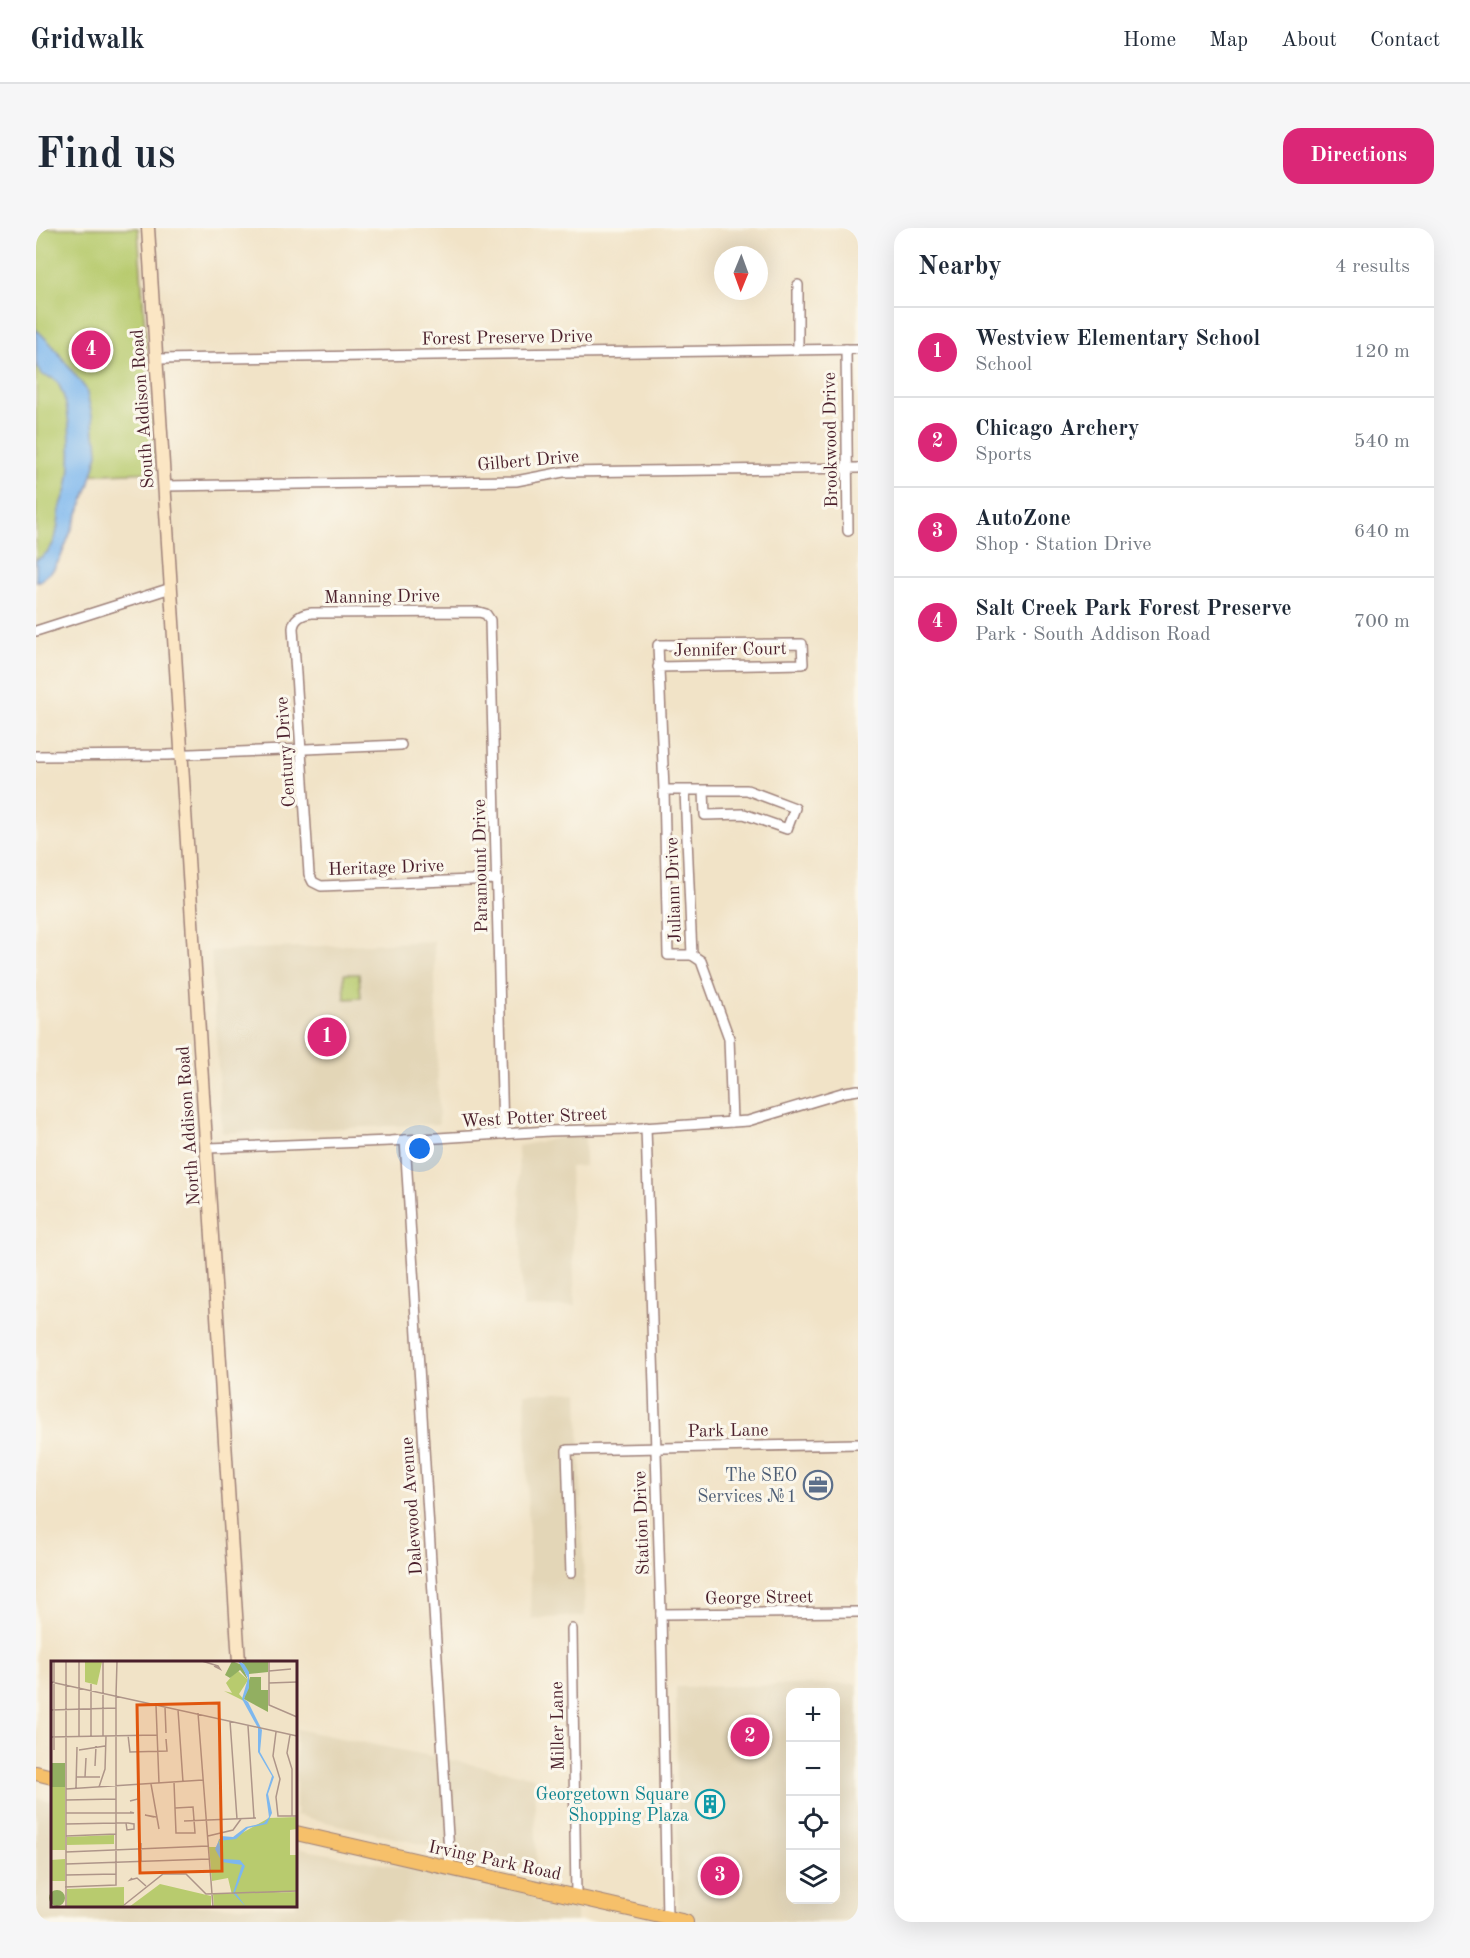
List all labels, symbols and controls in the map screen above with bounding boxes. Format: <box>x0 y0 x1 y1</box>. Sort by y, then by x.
text: Gridwalk <box>30 27 145 55</box>
text: Home <box>1123 30 1176 51</box>
text: Map <box>1209 30 1248 51</box>
text: About <box>1281 30 1337 51</box>
text: Contact <box>1370 30 1440 51</box>
button: Directions <box>1283 128 1434 184</box>
text: Find us <box>36 135 175 177</box>
north arrow <box>714 246 768 300</box>
text: Nearby <box>918 254 1002 280</box>
text: 4 results <box>1335 257 1410 277</box>
pin: 4 <box>72 328 110 372</box>
street label: Forest Preserve Drive <box>421 328 593 348</box>
text: Westview Elementary School <box>975 328 1260 350</box>
street label: South Addison Road <box>128 329 158 489</box>
text: 1 <box>932 342 943 362</box>
text: 120 m <box>1354 342 1410 362</box>
text: School <box>975 355 1032 375</box>
street label: Brookwood Drive <box>821 372 841 508</box>
text: Chicago Archery <box>975 418 1139 440</box>
text: 2 <box>932 432 943 452</box>
text: 540 m <box>1354 432 1410 452</box>
text: Sports <box>975 445 1032 465</box>
street label: Gilbert Drive <box>476 448 580 474</box>
text: AutoZone <box>975 508 1071 530</box>
text: 3 <box>932 522 943 542</box>
text: 640 m <box>1354 522 1410 542</box>
text: Shop · Station Drive <box>975 535 1151 555</box>
street label: Manning Drive <box>324 587 440 607</box>
text: Salt Creek Park Forest Preserve <box>975 598 1292 620</box>
text: 4 <box>932 612 943 632</box>
text: 700 m <box>1354 612 1410 632</box>
text: Park · South Addison Road <box>975 625 1211 645</box>
street label: Jennifer Court <box>673 640 787 660</box>
street label: Century Drive <box>273 696 299 808</box>
street label: Paramount Drive <box>471 799 491 933</box>
street label: Juliann Drive <box>663 837 685 943</box>
street label: Heritage Drive <box>328 857 444 879</box>
pin: 1 <box>308 1014 346 1060</box>
street label: North Addison Road <box>174 1045 204 1207</box>
street label: West Potter Street <box>461 1105 608 1131</box>
your location <box>405 1134 434 1163</box>
street label: Park Lane <box>687 1421 769 1441</box>
street label: Dalewood Avenue <box>398 1436 426 1576</box>
place label: The SEO Services №1 <box>697 1467 797 1506</box>
office icon: The SEO Services №1 <box>802 1469 834 1501</box>
street label: Station Drive <box>631 1470 653 1575</box>
street label: George Street <box>705 1588 813 1608</box>
inset map <box>51 1661 297 1907</box>
street label: Miller Lane <box>548 1681 568 1771</box>
map controls <box>786 1688 840 1904</box>
button: + <box>786 1688 840 1742</box>
pin: 2 <box>730 1714 770 1760</box>
button: − <box>786 1742 840 1796</box>
place label: Georgetown Square Shopping Plaza <box>535 1786 689 1825</box>
building icon: Georgetown Square Shopping Plaza <box>694 1788 726 1820</box>
button: locate <box>786 1796 840 1850</box>
street label: Irving Park Road <box>427 1838 563 1884</box>
button: layers <box>786 1850 840 1904</box>
pin: 3 <box>700 1854 740 1898</box>

